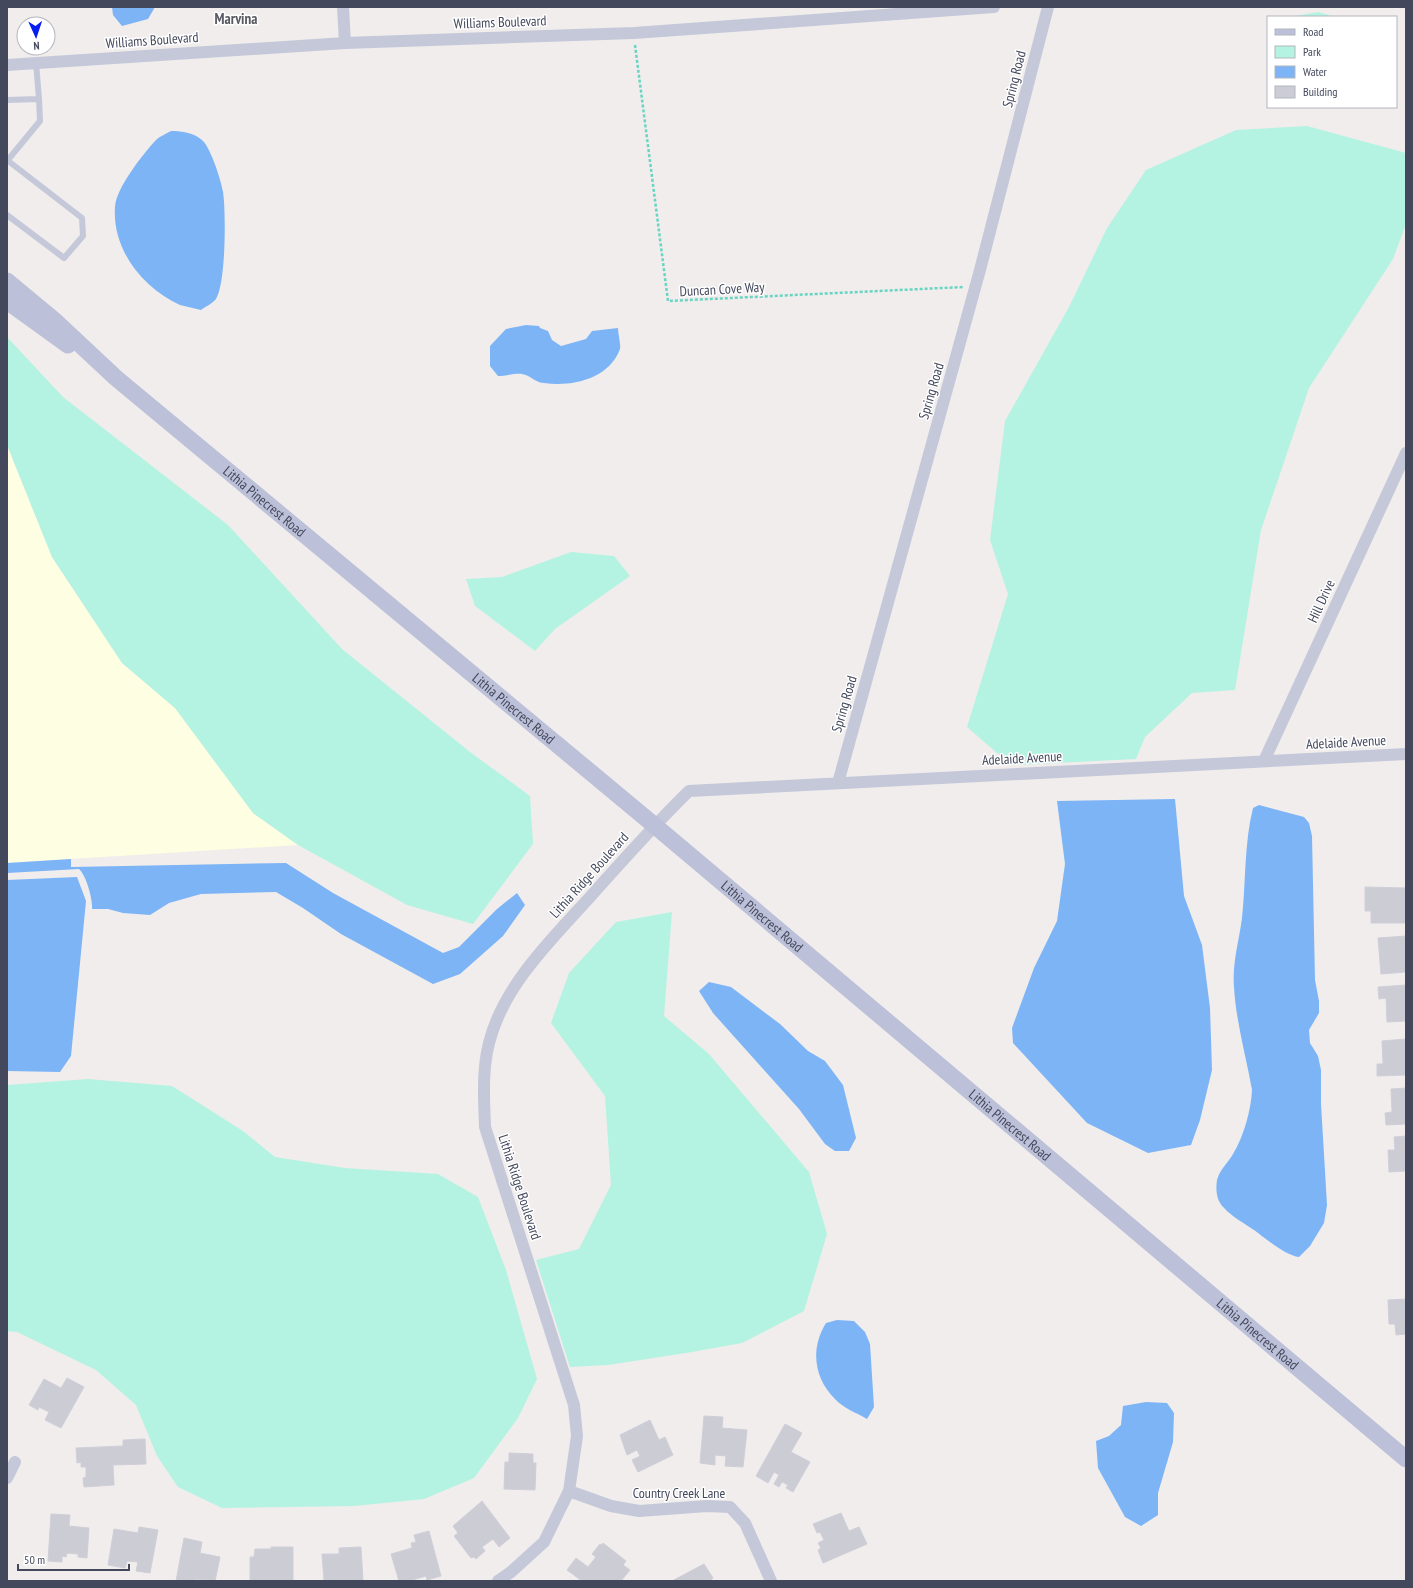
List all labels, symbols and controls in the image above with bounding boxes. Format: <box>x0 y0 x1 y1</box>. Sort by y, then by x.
district label: Marvina <box>215 9 257 28</box>
street label: Williams Boulevard <box>453 11 547 33</box>
north arrow <box>16 16 56 56</box>
legend <box>1267 16 1397 108</box>
text: Road <box>1303 24 1323 39</box>
street label: Williams Boulevard <box>105 28 199 52</box>
text: N <box>33 39 40 53</box>
text: Park <box>1303 44 1321 59</box>
street label: Spring Road <box>998 49 1030 109</box>
text: Water <box>1303 64 1328 79</box>
text: Building <box>1303 84 1338 99</box>
street label: Duncan Cove Way <box>679 278 766 300</box>
street label: Spring Road <box>914 361 948 421</box>
street label: Lithia Pinecrest Road <box>220 462 309 541</box>
street label: Hill Drive <box>1303 576 1339 625</box>
street label: Lithia Pinecrest Road <box>469 669 559 748</box>
street label: Spring Road <box>827 674 861 734</box>
street label: Adelaide Avenue <box>1305 731 1387 753</box>
street label: Adelaide Avenue <box>981 747 1063 769</box>
street label: Lithia Ridge Boulevard <box>546 828 632 922</box>
street label: Lithia Pinecrest Road <box>718 877 807 956</box>
street label: Lithia Pinecrest Road <box>965 1085 1055 1165</box>
street label: Lithia Ridge Boulevard <box>495 1132 545 1242</box>
street label: Lithia Pinecrest Road <box>1213 1294 1302 1374</box>
street label: Country Creek Lane <box>633 1484 725 1502</box>
scale bar <box>18 1546 129 1572</box>
text: 50 m <box>24 1552 45 1567</box>

